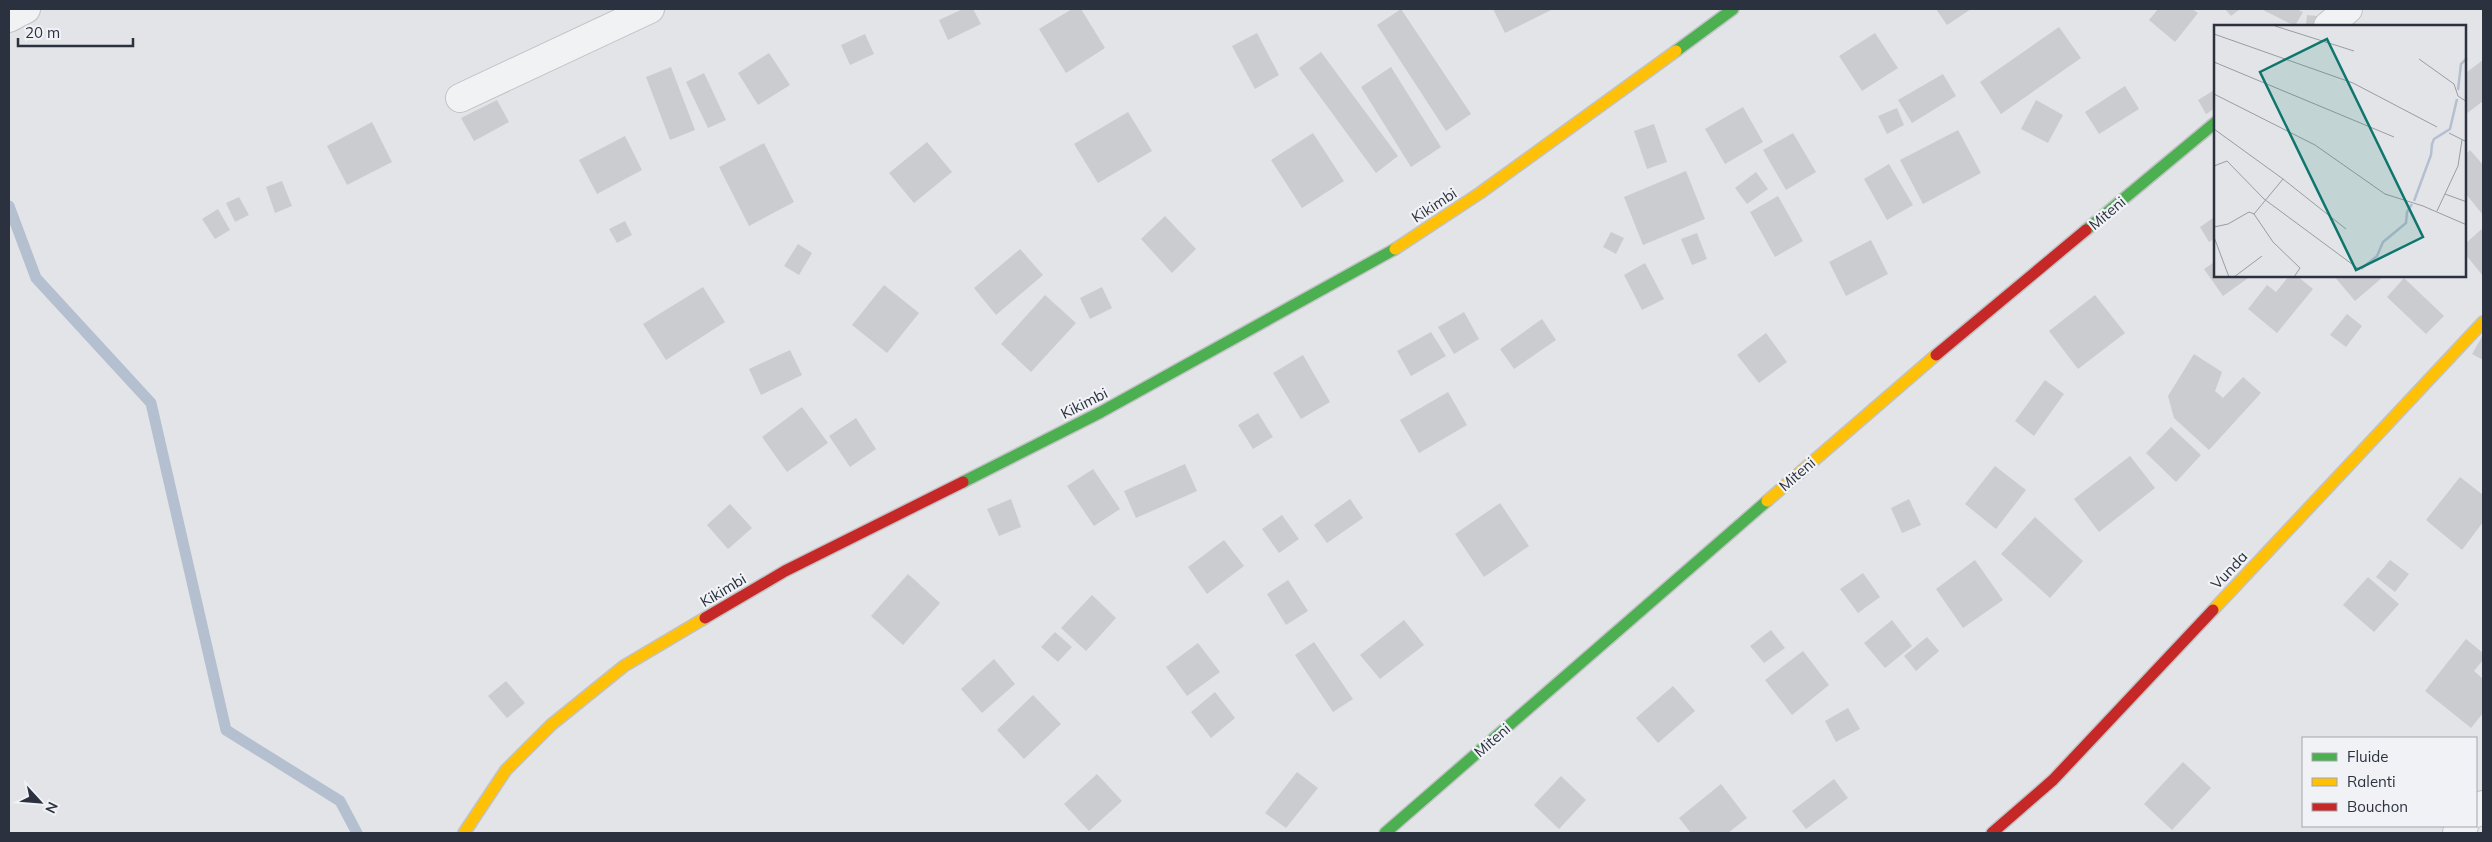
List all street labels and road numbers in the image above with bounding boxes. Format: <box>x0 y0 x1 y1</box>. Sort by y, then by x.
street label: Kikimbi <box>1408 183 1460 227</box>
street label: Miteni <box>2085 192 2129 234</box>
street label: Kikimbi <box>1057 383 1111 423</box>
street label: Miteni <box>1775 453 1819 495</box>
street label: Vunda <box>2207 547 2251 593</box>
street label: Kikimbi <box>697 569 749 611</box>
street label: Miteni <box>1470 719 1514 761</box>

